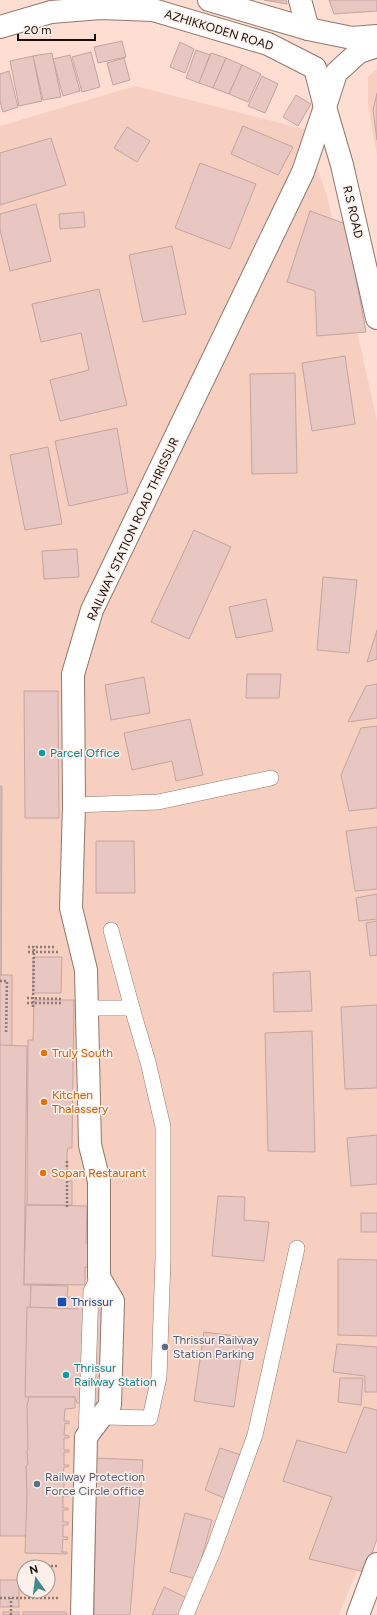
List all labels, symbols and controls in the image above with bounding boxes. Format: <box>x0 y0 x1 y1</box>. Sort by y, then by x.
street label: AZHIKKODEN ROAD <box>163 7 275 53</box>
scale bar <box>18 16 95 42</box>
text: 20 m <box>24 23 52 37</box>
street label: R.S ROAD <box>340 184 366 240</box>
street label: RAILWAY STATION ROAD THRISSUR <box>84 435 182 623</box>
place label: Parcel Office <box>50 746 120 760</box>
marker: Parcel Office <box>37 748 47 758</box>
place label: Truly South <box>52 1046 113 1060</box>
marker: Truly South <box>39 1048 49 1058</box>
place label: Kitchen Thalassery <box>52 1088 109 1116</box>
marker: Kitchen Thalassery <box>39 1097 49 1107</box>
place label: Sopan Restaurant <box>51 1166 147 1180</box>
marker: Sopan Restaurant <box>38 1168 48 1178</box>
place label: Thrissur <box>71 1295 113 1309</box>
marker: Thrissur <box>56 1296 68 1308</box>
place label: Thrissur Railway Station Parking <box>173 1333 259 1361</box>
marker: Thrissur Railway Station Parking <box>160 1342 170 1352</box>
place label: Thrissur Railway Station <box>74 1361 157 1389</box>
marker: Thrissur Railway Station <box>61 1370 71 1380</box>
place label: Railway Protection Force Circle office <box>45 1470 145 1498</box>
marker: Railway Protection Force Circle office <box>32 1479 42 1489</box>
north arrow <box>16 1559 56 1599</box>
text: N <box>28 1562 39 1577</box>

